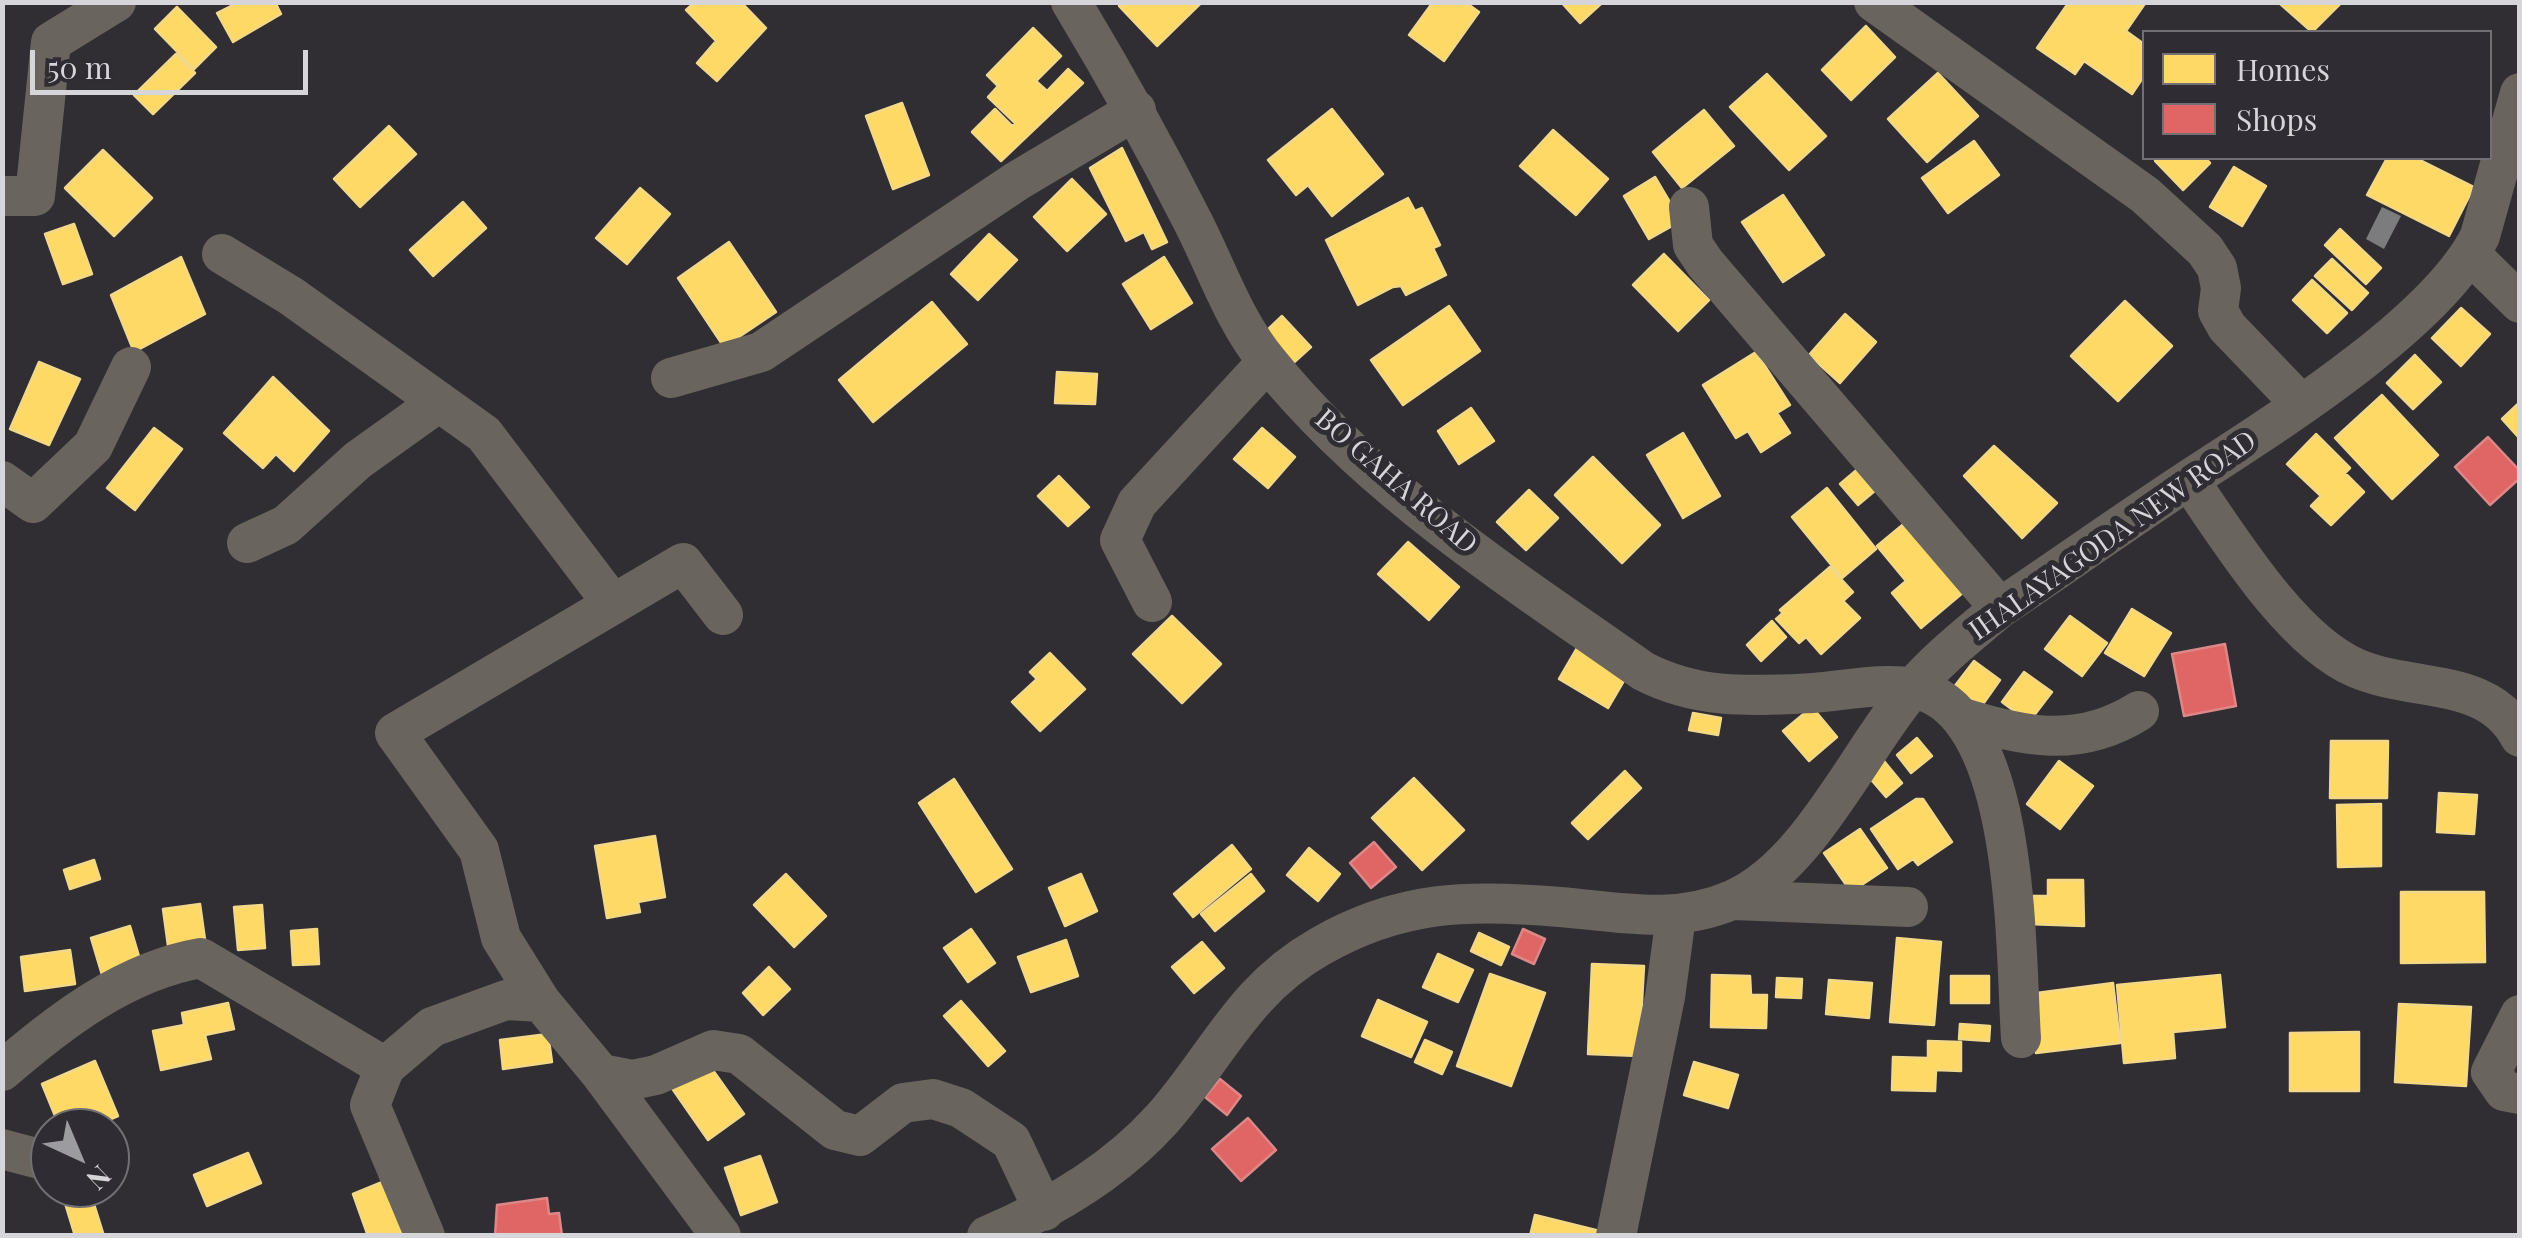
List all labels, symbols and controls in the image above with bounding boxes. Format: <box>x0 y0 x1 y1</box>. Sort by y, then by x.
scale bar <box>35 30 312 92</box>
legend <box>2142 30 2492 160</box>
text: 50 m <box>47 47 112 87</box>
text: Homes <box>2236 49 2330 89</box>
text: Shops <box>2236 99 2317 139</box>
street label: BO GAHA ROAD <box>1308 403 1484 561</box>
street label: IHALAYAGODA NEW ROAD <box>1963 424 2263 648</box>
north arrow <box>30 1108 130 1208</box>
text: N <box>80 1158 120 1199</box>

